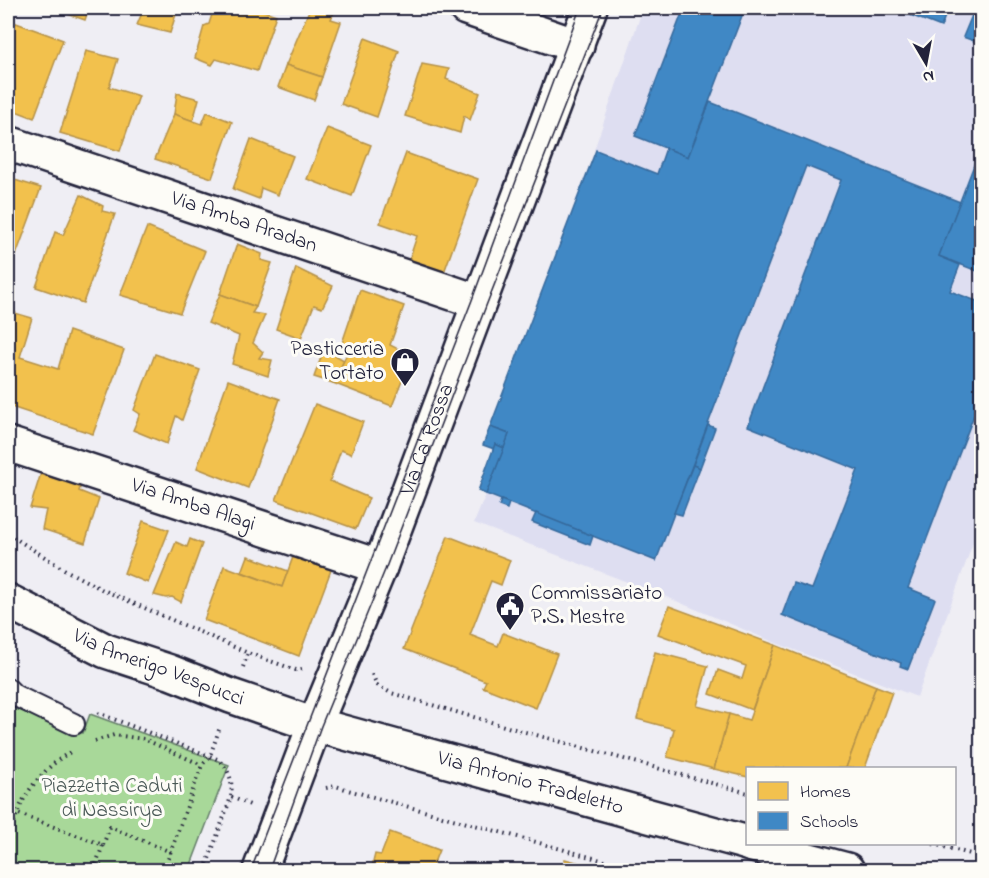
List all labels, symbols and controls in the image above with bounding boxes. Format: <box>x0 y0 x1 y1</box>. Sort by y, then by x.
north arrow <box>896 33 956 93</box>
text: N <box>921 63 936 89</box>
street label: Via Amba Aradan <box>166 184 321 261</box>
place label: Pasticceria Tortato <box>291 335 384 389</box>
shop icon: Pasticceria Tortato <box>389 346 421 388</box>
street label: Via Ca' Rossa <box>393 380 462 501</box>
street label: Via Amba Alagi <box>126 470 259 540</box>
place label: Commissariato P.S. Mestre <box>531 579 662 633</box>
public building icon: Commissariato P.S. Mestre <box>494 590 526 632</box>
street label: Via Amerigo Vespucci <box>66 621 248 714</box>
street label: Via Antonio Fradeletto <box>433 743 627 823</box>
legend <box>746 767 956 845</box>
park label: Piazzetta Caduti di Nassirya <box>41 772 183 828</box>
text: Homes <box>800 780 851 806</box>
text: Schools <box>800 810 858 836</box>

